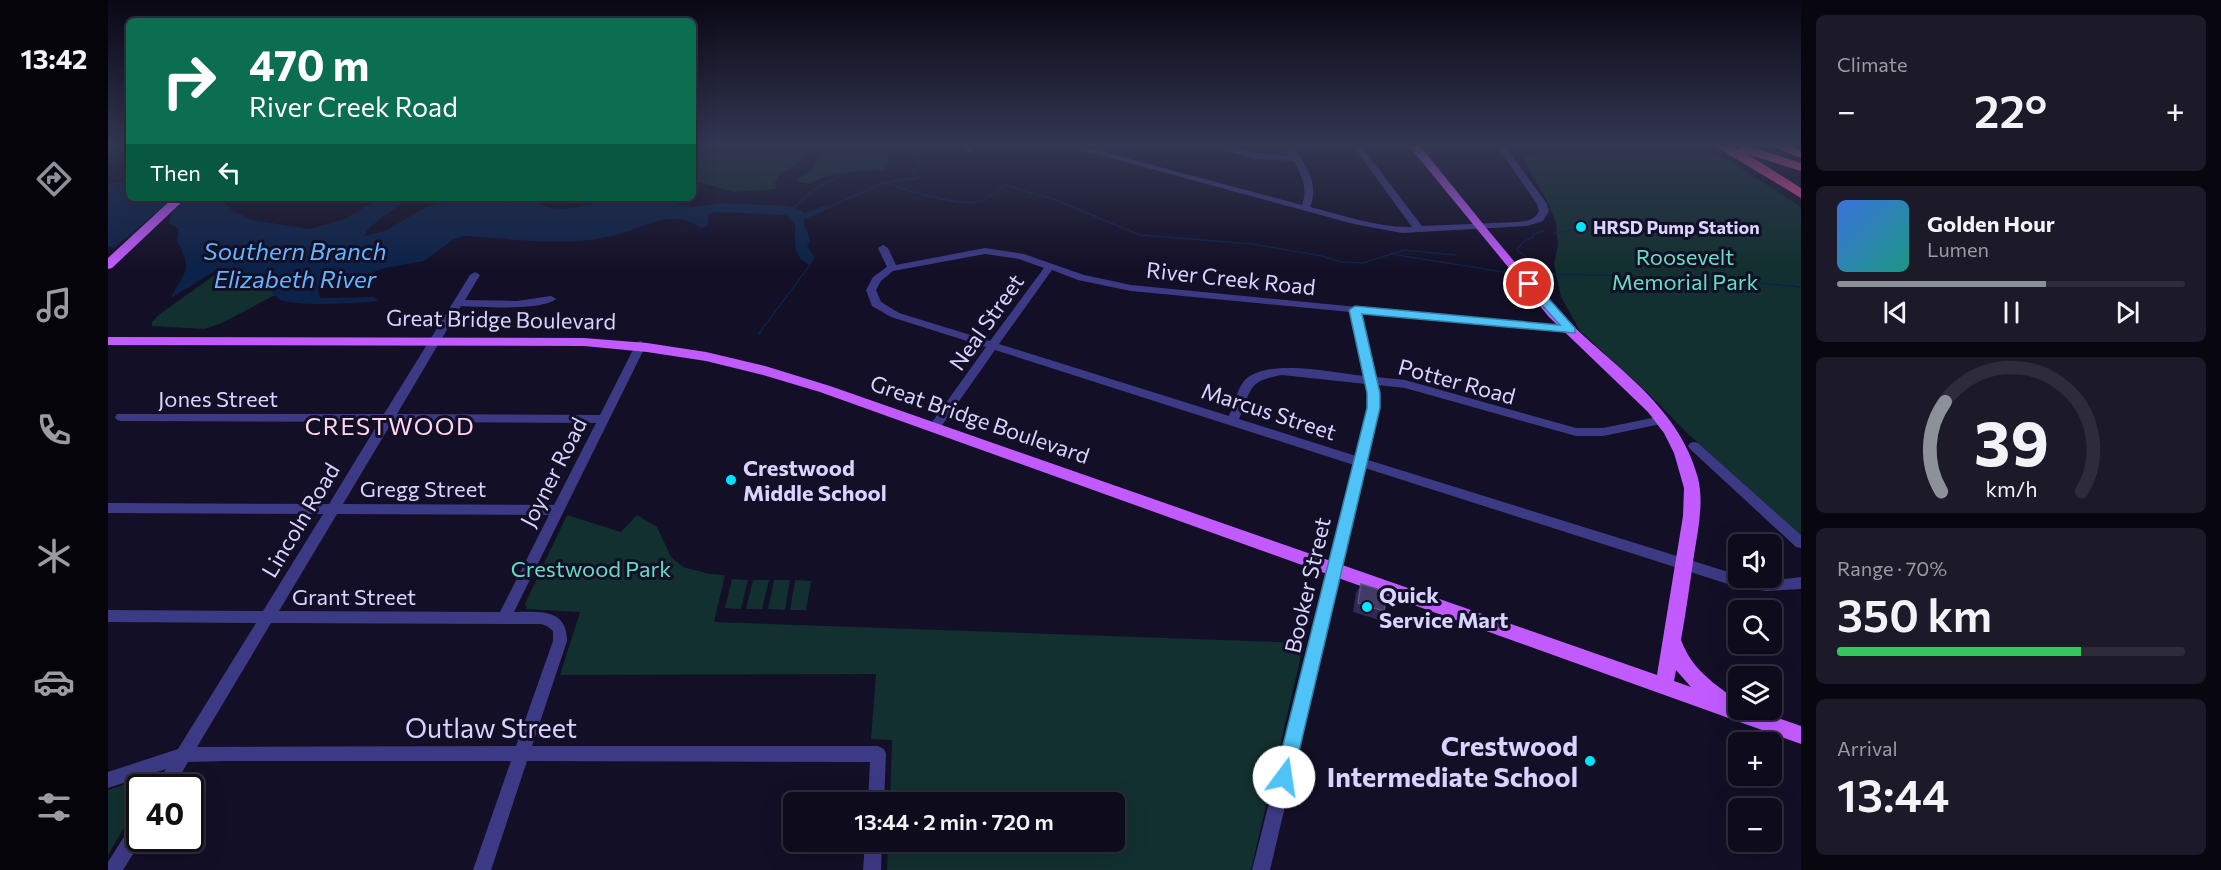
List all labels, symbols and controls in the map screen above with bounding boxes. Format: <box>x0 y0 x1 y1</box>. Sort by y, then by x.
text: 470 m <box>249 38 369 90</box>
text: 13:42 <box>21 42 87 75</box>
icon: right <box>150 42 228 120</box>
text: Climate <box>1837 52 1907 76</box>
text: 22° <box>1974 82 2047 137</box>
text: − <box>1837 89 1856 130</box>
text: + <box>2166 89 2185 130</box>
text: River Creek Road <box>249 90 458 123</box>
icon: left <box>213 156 246 189</box>
icon: directions <box>33 158 75 200</box>
text: Then <box>150 159 201 186</box>
text: Golden Hour <box>1927 210 2055 237</box>
place label: HRSD Pump Station <box>1593 216 1760 238</box>
marker: HRSD Pump Station <box>1574 220 1588 234</box>
water label: Southern Branch Elizabeth River <box>204 236 386 293</box>
text: Lumen <box>1927 237 1989 261</box>
park label: Roosevelt Memorial Park <box>1612 243 1758 295</box>
street label: River Creek Road <box>1145 256 1317 300</box>
pin <box>1503 258 1554 309</box>
icon: arrive <box>1512 267 1545 300</box>
street label: Neal Street <box>943 269 1029 375</box>
icon: music <box>33 284 75 326</box>
icon: previous <box>1879 296 1912 329</box>
icon: pause <box>1995 296 2028 329</box>
icon: next <box>2111 296 2144 329</box>
street label: Great Bridge Boulevard <box>386 303 616 335</box>
street label: Potter Road <box>1395 352 1519 410</box>
street label: Great Bridge Boulevard <box>867 369 1093 469</box>
street label: Marcus Street <box>1198 376 1340 446</box>
street label: Jones Street <box>158 385 278 412</box>
text: 39 <box>1974 403 2048 479</box>
icon: phone <box>33 409 75 451</box>
district label: CRESTWOOD <box>305 411 475 440</box>
street label: Joyner Road <box>514 413 592 531</box>
place label: Crestwood Middle School <box>743 454 887 506</box>
street label: Lincoln Road <box>255 458 345 582</box>
marker: Crestwood Middle School <box>724 473 738 487</box>
street label: Gregg Street <box>360 475 486 502</box>
text: km/h <box>1985 475 2037 501</box>
street label: Booker Street <box>1278 514 1336 656</box>
map controls <box>1728 534 1782 852</box>
button: sound <box>1728 534 1782 588</box>
icon: climate <box>33 535 75 577</box>
park label: Crestwood Park <box>511 555 671 582</box>
text: Range · 70% <box>1837 556 1947 580</box>
place label: Quick Service Mart <box>1379 581 1508 633</box>
street label: Grant Street <box>292 583 416 610</box>
text: 350 km <box>1837 586 1992 641</box>
marker: Quick Service Mart <box>1360 600 1374 614</box>
button: search <box>1728 600 1782 654</box>
icon: car <box>33 661 75 703</box>
button: layers <box>1728 666 1782 720</box>
street label: Outlaw Street <box>405 711 577 744</box>
place label: Crestwood Intermediate School <box>1327 729 1578 793</box>
button: + <box>1728 732 1782 786</box>
text: Arrival <box>1837 736 1898 760</box>
position arrow <box>1252 745 1316 809</box>
marker: Crestwood Intermediate School <box>1583 754 1597 768</box>
text: 13:44 <box>1837 766 1949 821</box>
speed limit sign: 40 <box>126 774 204 852</box>
icon: filters <box>33 786 75 828</box>
button: − <box>1728 798 1782 852</box>
text: 13:44 · 2 min · 720 m <box>854 808 1054 835</box>

